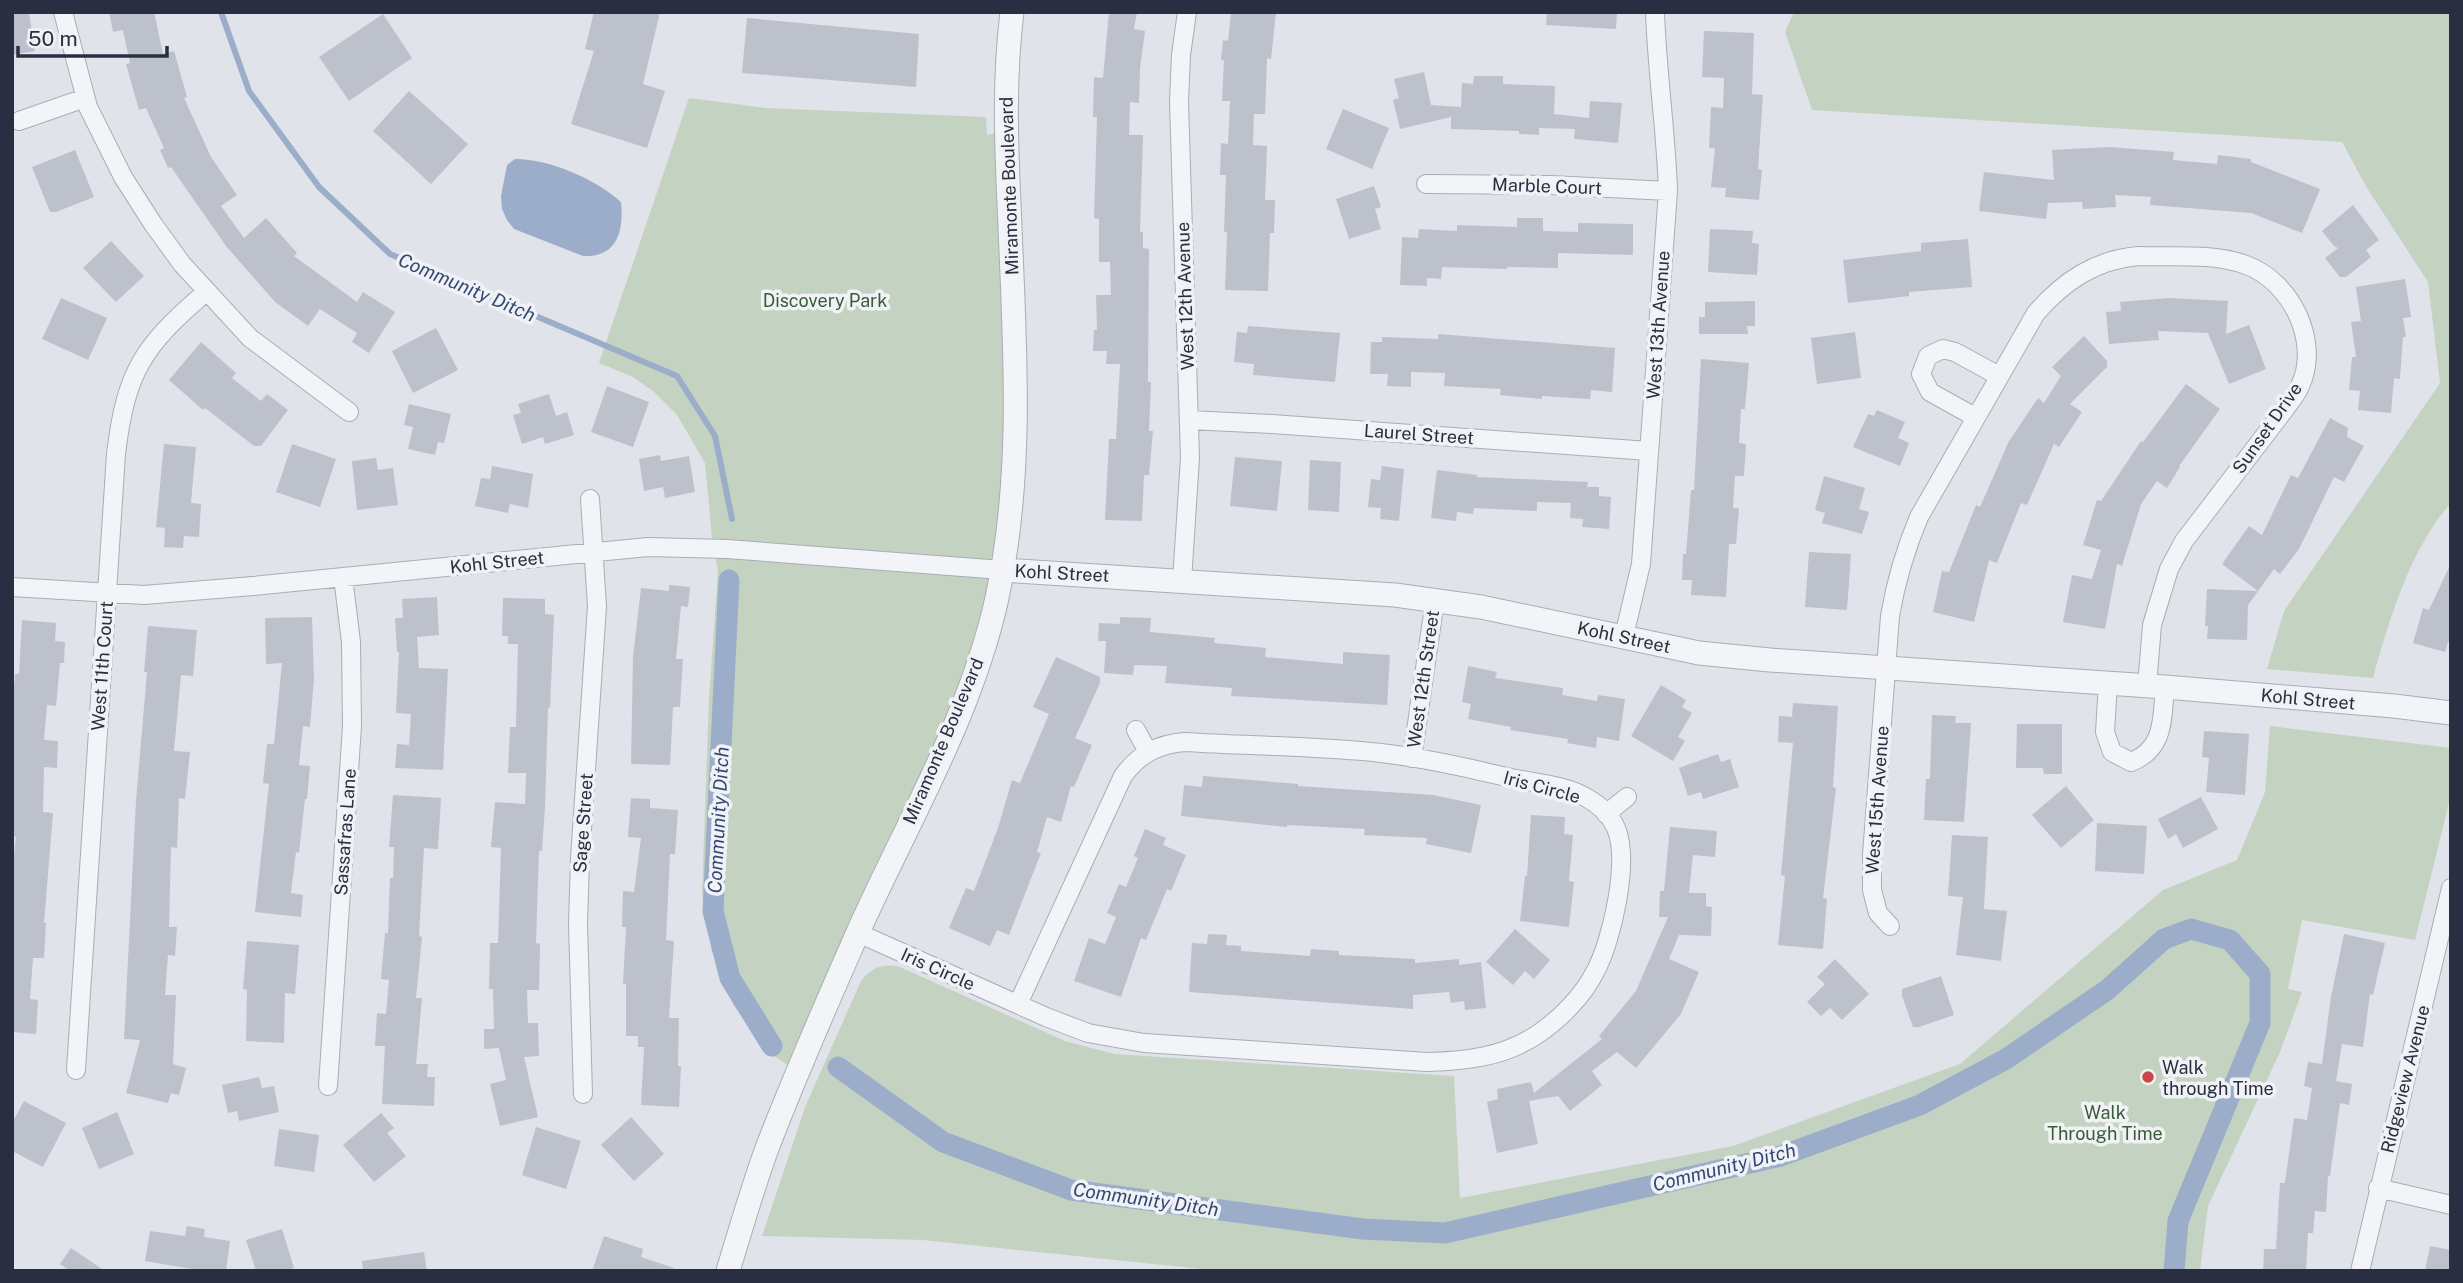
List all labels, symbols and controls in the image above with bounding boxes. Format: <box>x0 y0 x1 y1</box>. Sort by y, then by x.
scale bar <box>18 14 166 58</box>
text: 50 m <box>28 26 78 51</box>
street label: Miramonte Boulevard <box>995 96 1023 276</box>
street label: Marble Court <box>1492 174 1602 198</box>
street label: West 12th Avenue <box>1172 221 1198 371</box>
water label: Community Ditch <box>395 248 539 326</box>
street label: West 13th Avenue <box>1642 250 1674 400</box>
park label: Discovery Park <box>763 290 887 311</box>
street label: Sunset Drive <box>2228 378 2306 478</box>
street label: Laurel Street <box>1363 420 1475 448</box>
street label: Kohl Street <box>449 547 545 577</box>
street label: Kohl Street <box>1014 560 1110 586</box>
street label: West 11th Court <box>87 600 117 732</box>
street label: West 12th Street <box>1403 609 1443 749</box>
street label: Kohl Street <box>1575 617 1673 657</box>
street label: Miramonte Boulevard <box>898 655 988 827</box>
street label: Kohl Street <box>2260 684 2356 714</box>
street label: West 15th Avenue <box>1861 725 1893 875</box>
water label: Community Ditch <box>703 746 733 894</box>
street label: Iris Circle <box>1501 767 1583 807</box>
street label: Sassafras Lane <box>330 768 360 896</box>
street label: Sage Street <box>569 772 597 874</box>
street label: Iris Circle <box>898 943 978 995</box>
street label: Ridgeview Avenue <box>2376 1003 2434 1155</box>
place label: Walk through Time <box>2162 1057 2274 1099</box>
marker: Walk through Time <box>2140 1069 2156 1085</box>
park label: Walk Through Time <box>2047 1102 2163 1144</box>
water label: Community Ditch <box>1650 1139 1798 1195</box>
water label: Community Ditch <box>1072 1178 1220 1220</box>

